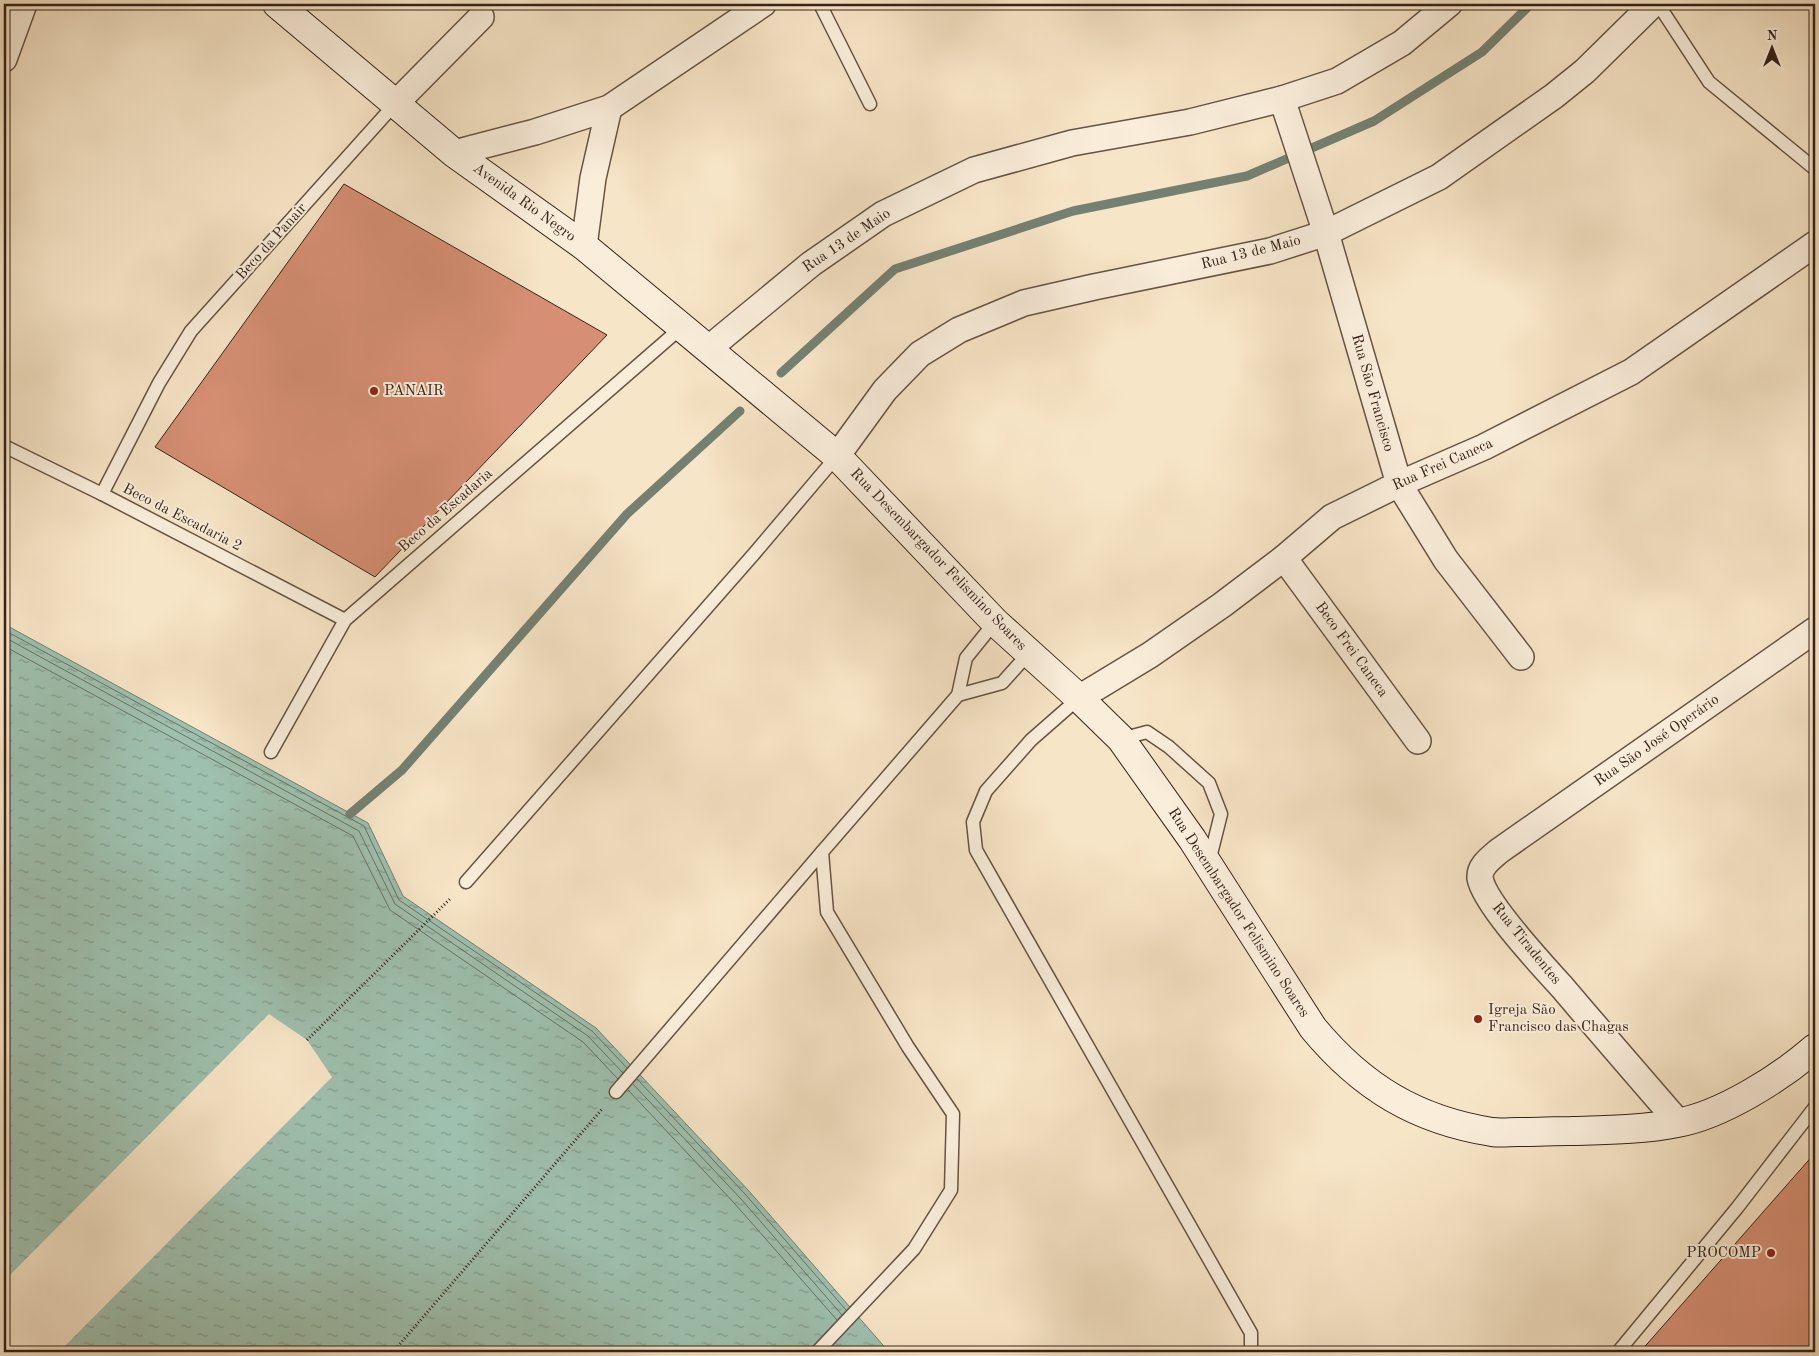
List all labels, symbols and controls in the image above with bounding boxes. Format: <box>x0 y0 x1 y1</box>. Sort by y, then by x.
north arrow <box>1746 22 1796 72</box>
text: N <box>1767 29 1778 43</box>
street label: Avenida Rio Negro <box>470 161 578 245</box>
street label: Beco da Panair <box>234 201 310 283</box>
street label: Rua 13 de Maio <box>800 206 894 276</box>
street label: Rua 13 de Maio <box>1200 233 1302 273</box>
street label: Rua São Francisco <box>1348 332 1396 454</box>
place label: PANAIR <box>384 384 444 399</box>
marker: PANAIR <box>368 385 380 397</box>
street label: Rua Frei Caneca <box>1391 436 1496 494</box>
street label: Beco da Escadaria <box>396 466 496 556</box>
street label: Rua Desembargador Felismino Soares <box>847 466 1029 654</box>
street label: Beco da Escadaria 2 <box>120 481 244 555</box>
street label: Beco Frei Caneca <box>1312 600 1391 701</box>
street label: Rua São José Operário <box>1592 692 1722 790</box>
street label: Rua Desembargador Felismino Soares <box>1165 805 1311 1021</box>
street label: Rua Tiradentes <box>1489 900 1563 988</box>
place label: Igreja São Francisco das Chagas <box>1488 1003 1629 1035</box>
marker: Igreja São Francisco das Chagas <box>1472 1013 1484 1025</box>
place label: PROCOMP <box>1686 1246 1761 1261</box>
marker: PROCOMP <box>1765 1247 1777 1259</box>

